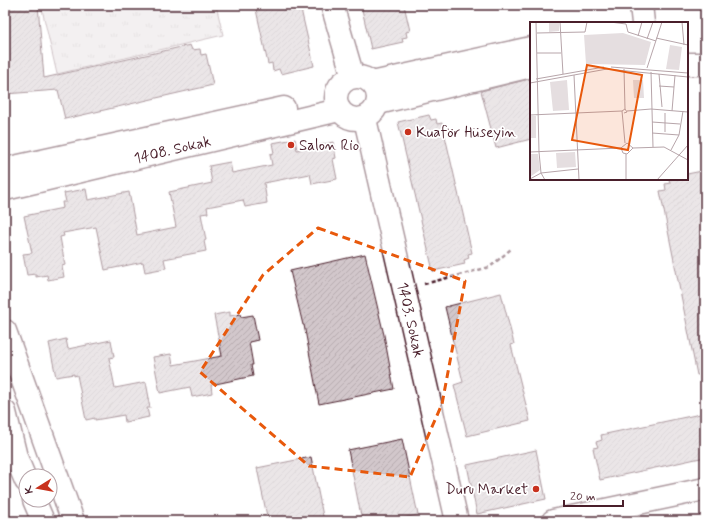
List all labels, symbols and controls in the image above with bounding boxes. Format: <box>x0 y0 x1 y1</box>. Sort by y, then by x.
inset map <box>530 22 688 180</box>
place label: Kuaför Hüseyin <box>416 123 517 143</box>
marker: Kuaför Hüseyin <box>403 127 413 137</box>
street label: 1408. Sokak <box>132 132 213 169</box>
place label: Salon Rio <box>299 136 359 156</box>
marker: Salon Rio <box>286 140 296 150</box>
street label: 1403. Sokak <box>392 280 428 360</box>
north arrow <box>18 468 58 508</box>
place label: Duru Market <box>445 480 528 500</box>
scale bar <box>564 482 623 508</box>
text: K <box>22 484 37 495</box>
marker: Duru Market <box>531 484 541 494</box>
text: 20 m <box>570 489 596 505</box>

